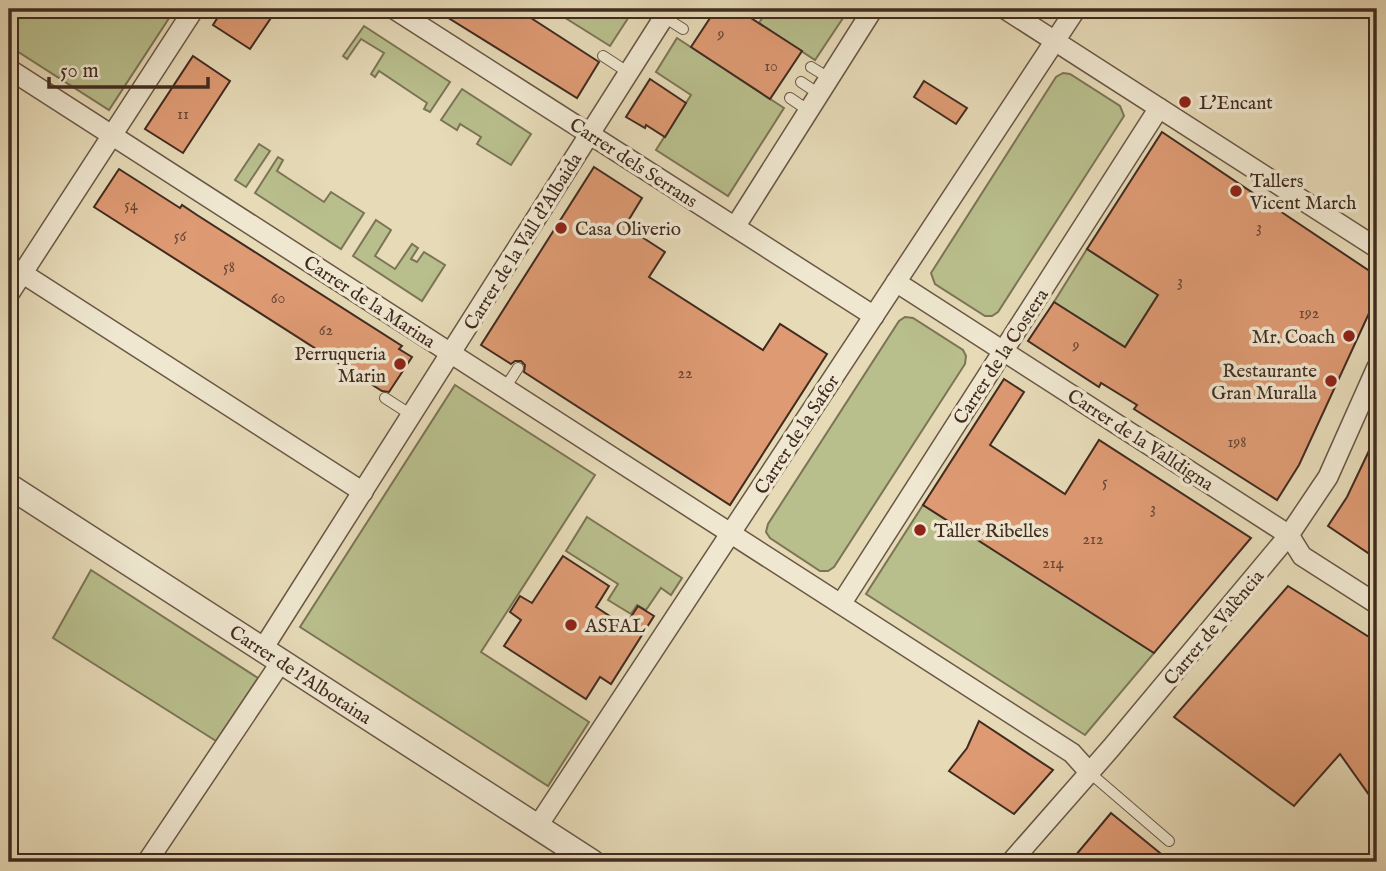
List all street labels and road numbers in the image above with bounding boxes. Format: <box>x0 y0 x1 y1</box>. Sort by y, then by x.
street label: Carrer dels Serrans <box>564 113 701 214</box>
street label: Carrer de la Vall d'Albaida <box>459 148 588 335</box>
street label: Carrer de la Marina <box>298 251 440 355</box>
street label: Carrer de la Costera <box>949 284 1055 429</box>
street label: Carrer de la Safor <box>750 371 845 500</box>
street label: Carrer de la Valldigna <box>1062 384 1218 497</box>
street label: Carrer de València <box>1159 565 1270 691</box>
street label: Carrer de l'Albotaina <box>224 621 376 731</box>

